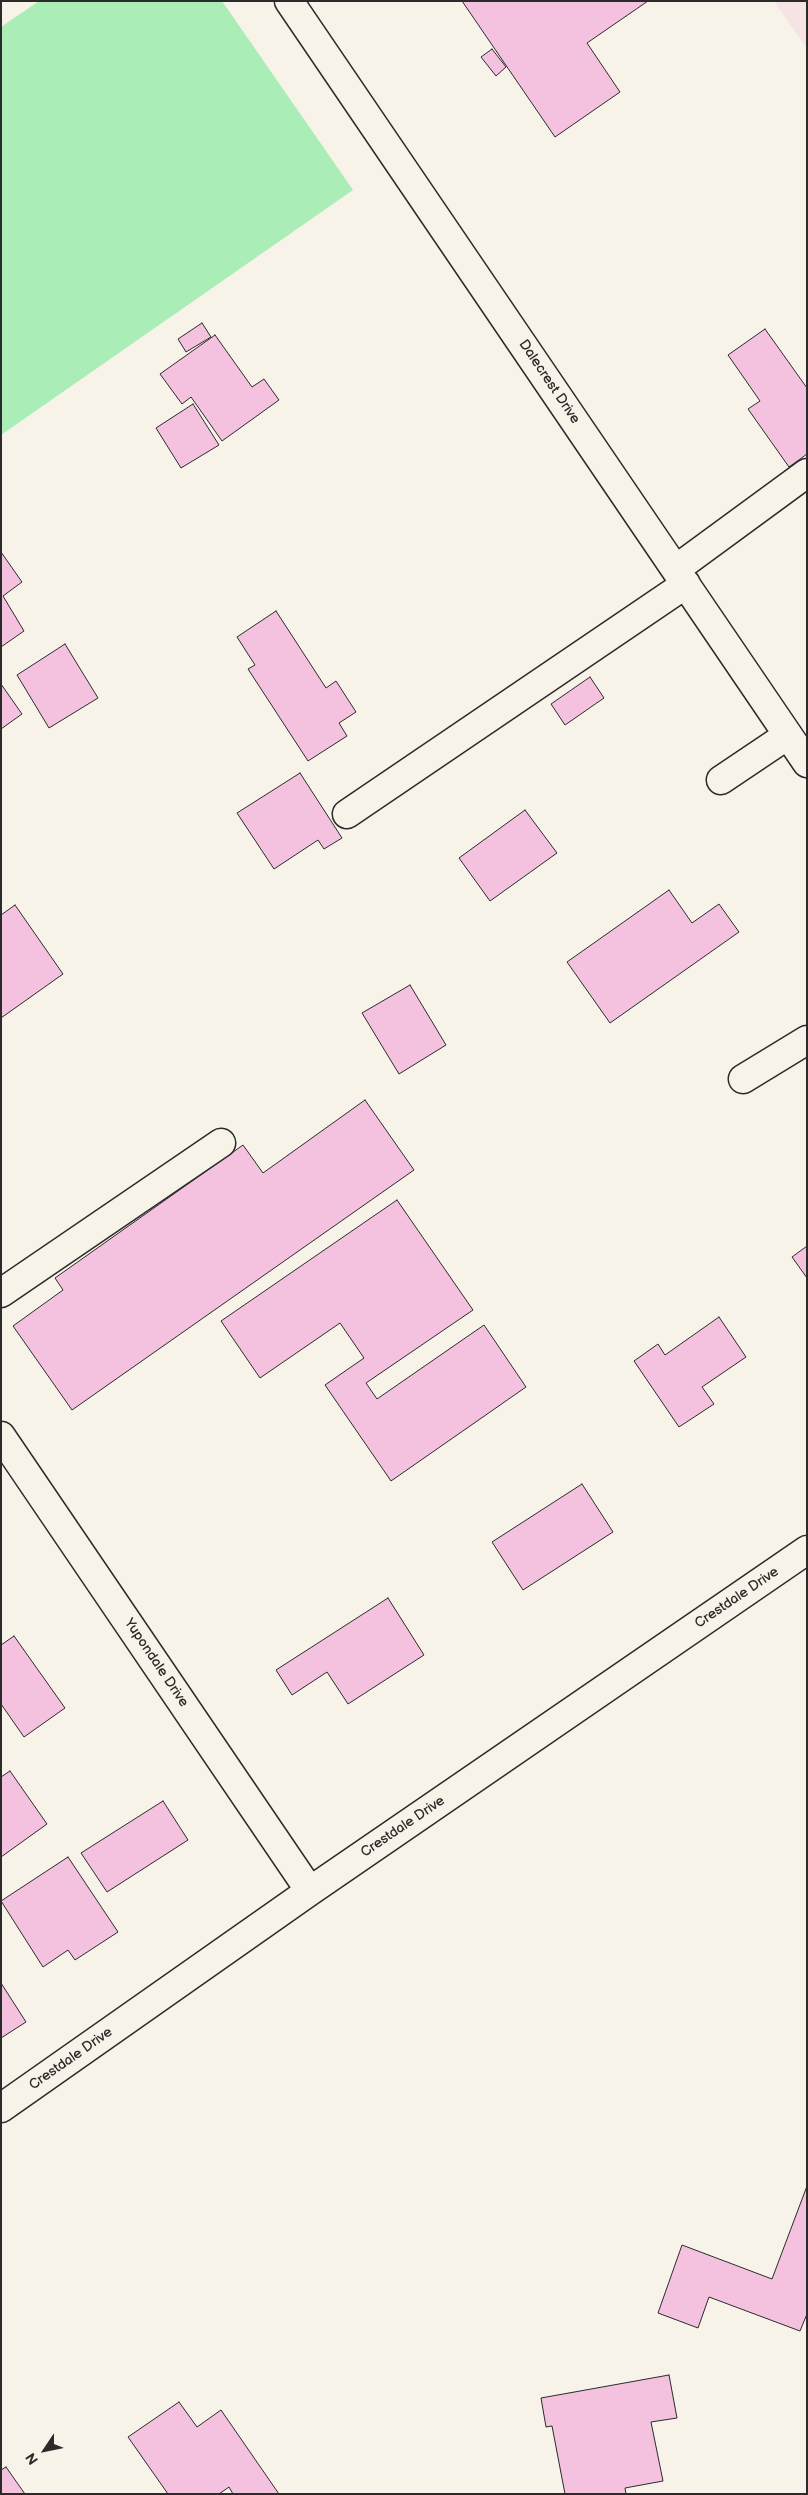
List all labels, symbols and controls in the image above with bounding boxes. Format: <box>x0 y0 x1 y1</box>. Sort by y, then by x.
street label: Dalecrest Drive <box>515 337 583 427</box>
street label: Crestdale Drive <box>692 1564 782 1632</box>
street label: Yupondale Drive <box>120 1616 192 1710</box>
street label: Crestdale Drive <box>358 1793 448 1861</box>
street label: Crestdale Drive <box>26 2024 116 2094</box>
north arrow <box>20 2425 70 2475</box>
text: N <box>22 2450 42 2468</box>

